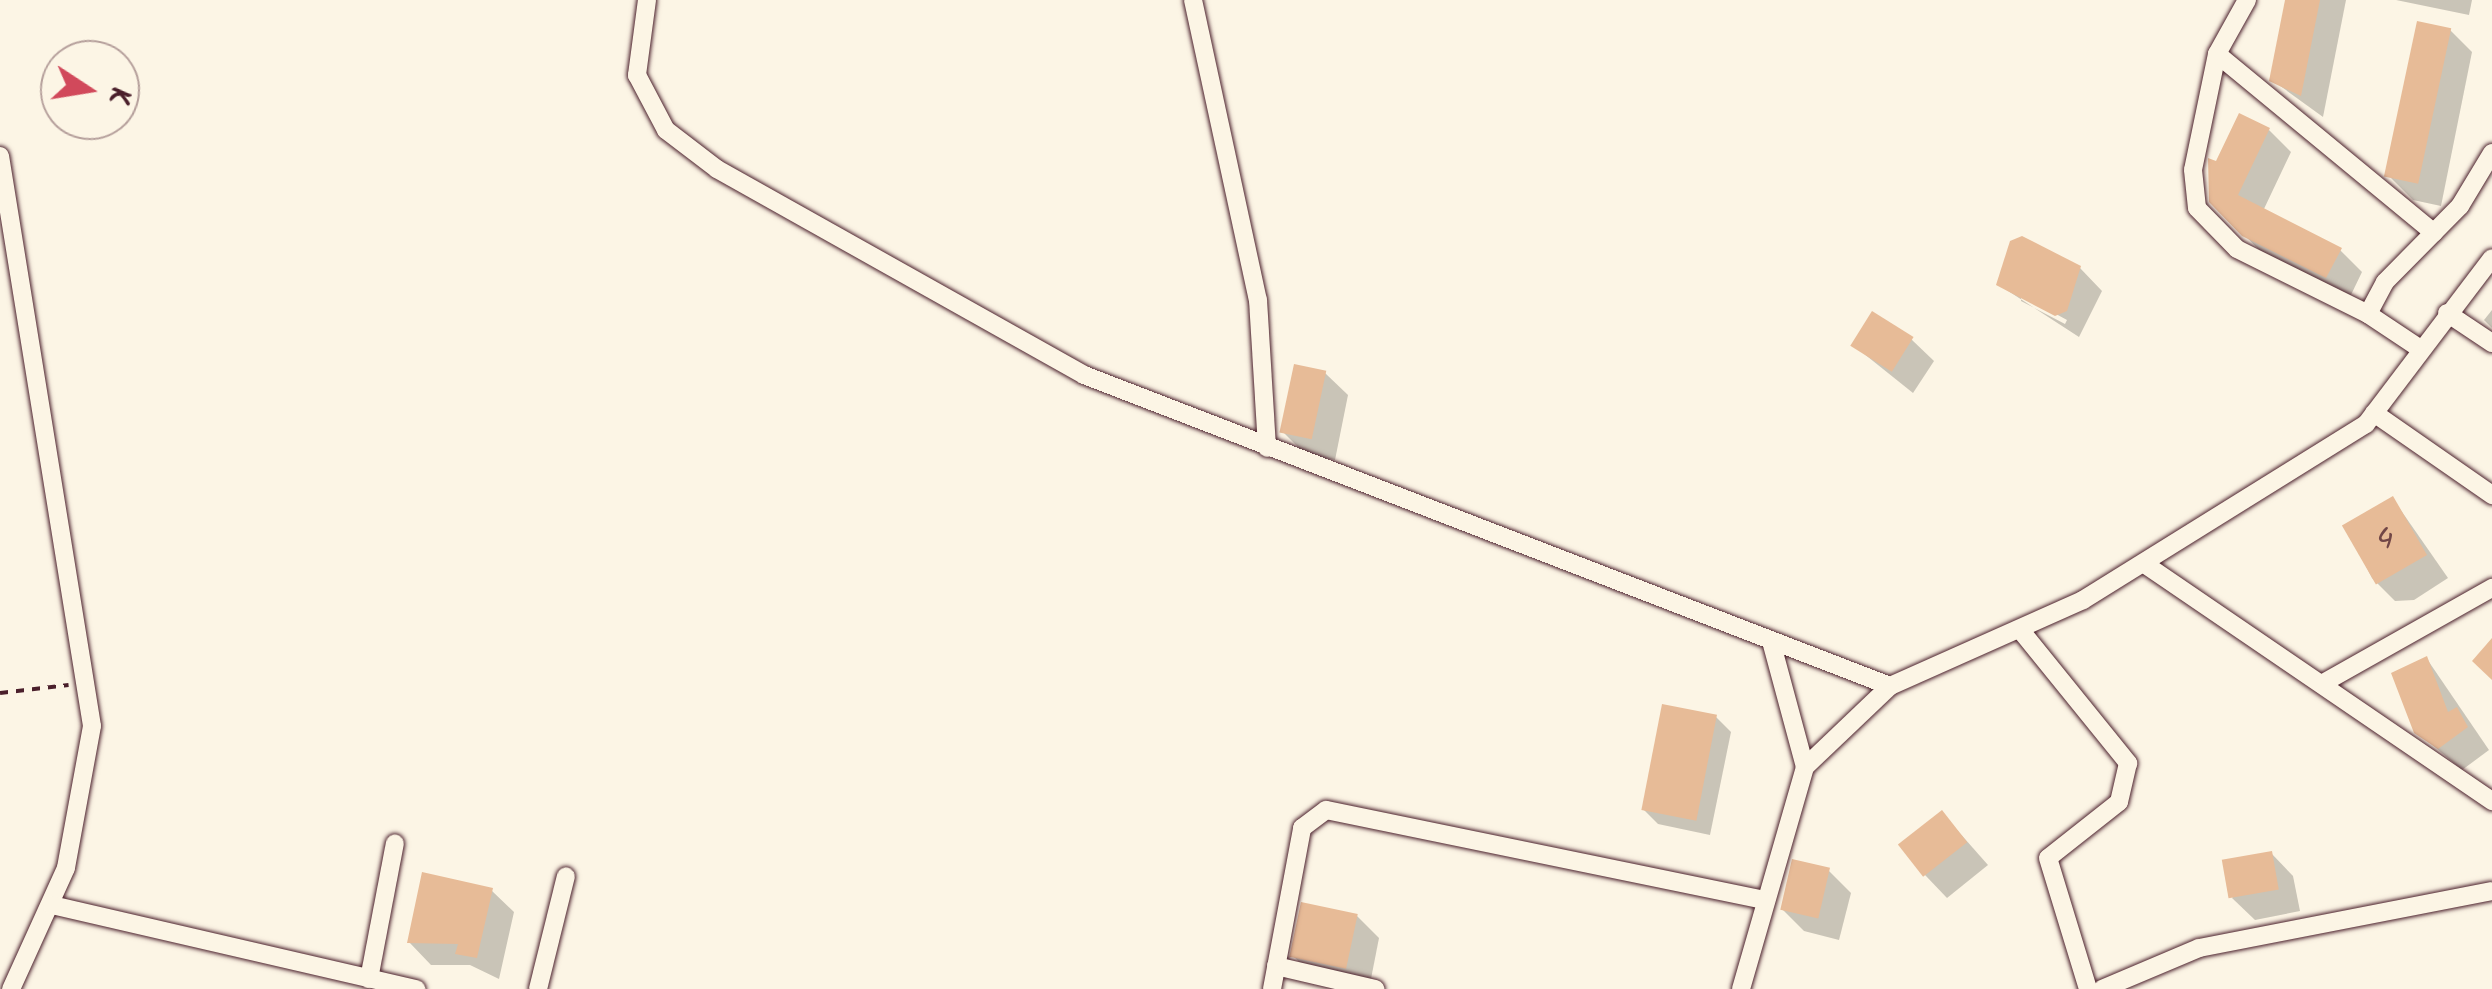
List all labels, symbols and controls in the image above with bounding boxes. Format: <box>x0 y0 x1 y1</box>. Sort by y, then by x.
north arrow <box>40 40 140 140</box>
text: K <box>94 83 142 109</box>
house number: 4 <box>2377 522 2393 558</box>

